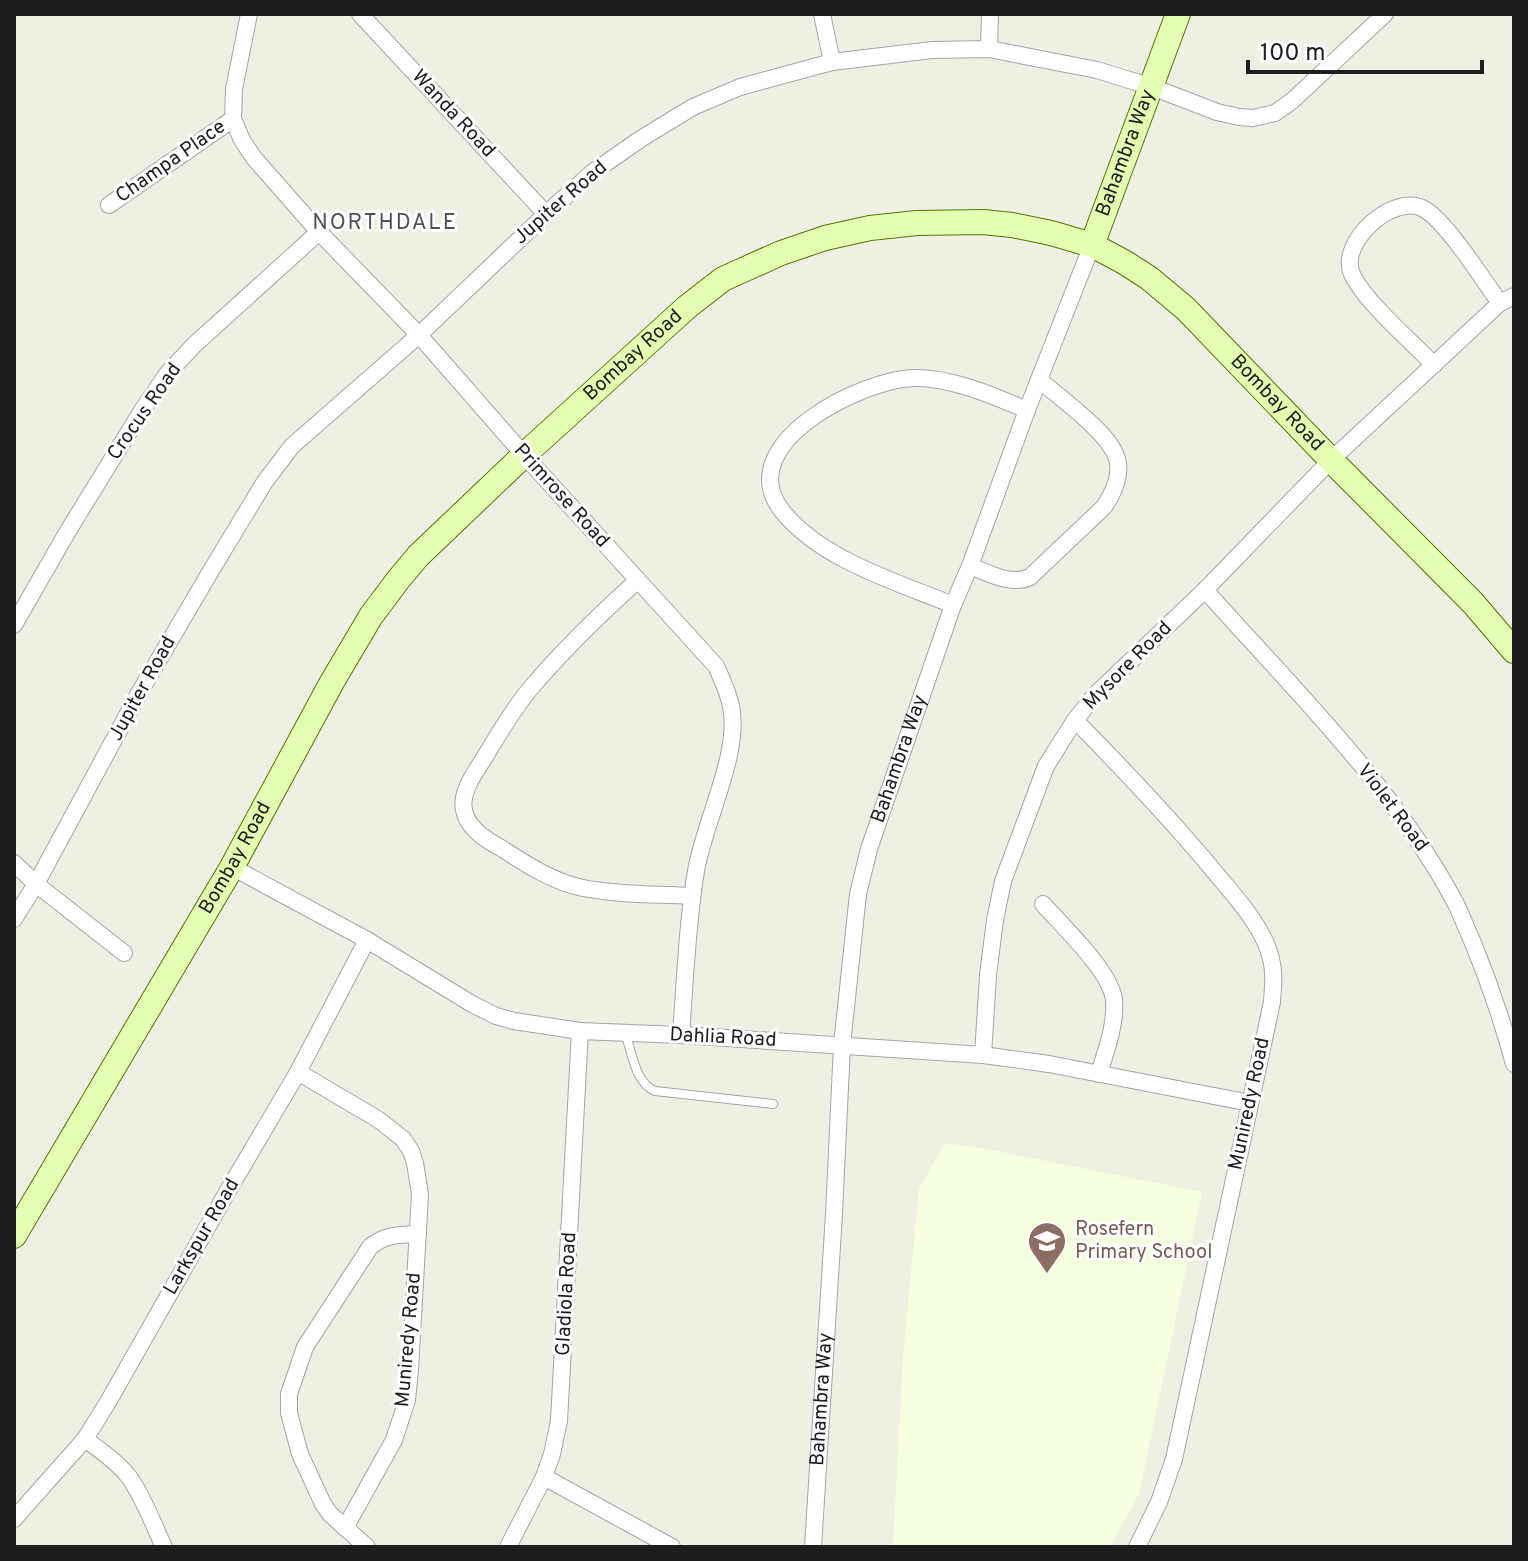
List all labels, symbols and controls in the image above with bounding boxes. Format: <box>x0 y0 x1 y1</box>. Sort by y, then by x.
scale bar <box>1248 24 1482 74</box>
text: 100 m <box>1260 39 1326 69</box>
street label: Wanda Road <box>406 64 500 164</box>
street label: Bahambra Way <box>1091 86 1162 220</box>
street label: Champa Place <box>111 114 231 210</box>
street label: Jupiter Road <box>509 155 613 251</box>
district label: NORTHDALE <box>312 210 458 237</box>
street label: Bombay Road <box>578 304 688 407</box>
street label: Bombay Road <box>1224 349 1329 457</box>
street label: Crocus Road <box>102 358 188 466</box>
street label: Primrose Road <box>507 438 615 554</box>
street label: Mysore Road <box>1078 616 1178 716</box>
street label: Jupiter Road <box>104 632 182 746</box>
street label: Bahambra Way <box>866 692 934 827</box>
street label: Violet Road <box>1350 759 1434 857</box>
street label: Bombay Road <box>194 798 278 919</box>
street label: Dahlia Road <box>669 1022 777 1054</box>
street label: Muniredy Road <box>1223 1035 1277 1173</box>
street label: Larkspur Road <box>158 1174 246 1300</box>
place label: Rosefern Primary School <box>1075 1217 1212 1266</box>
school or university icon: Rosefern Primary School <box>1026 1220 1068 1275</box>
street label: Gladiola Road <box>551 1231 583 1357</box>
street label: Muniredy Road <box>390 1272 428 1408</box>
street label: Bahambra Way <box>805 1332 839 1467</box>

